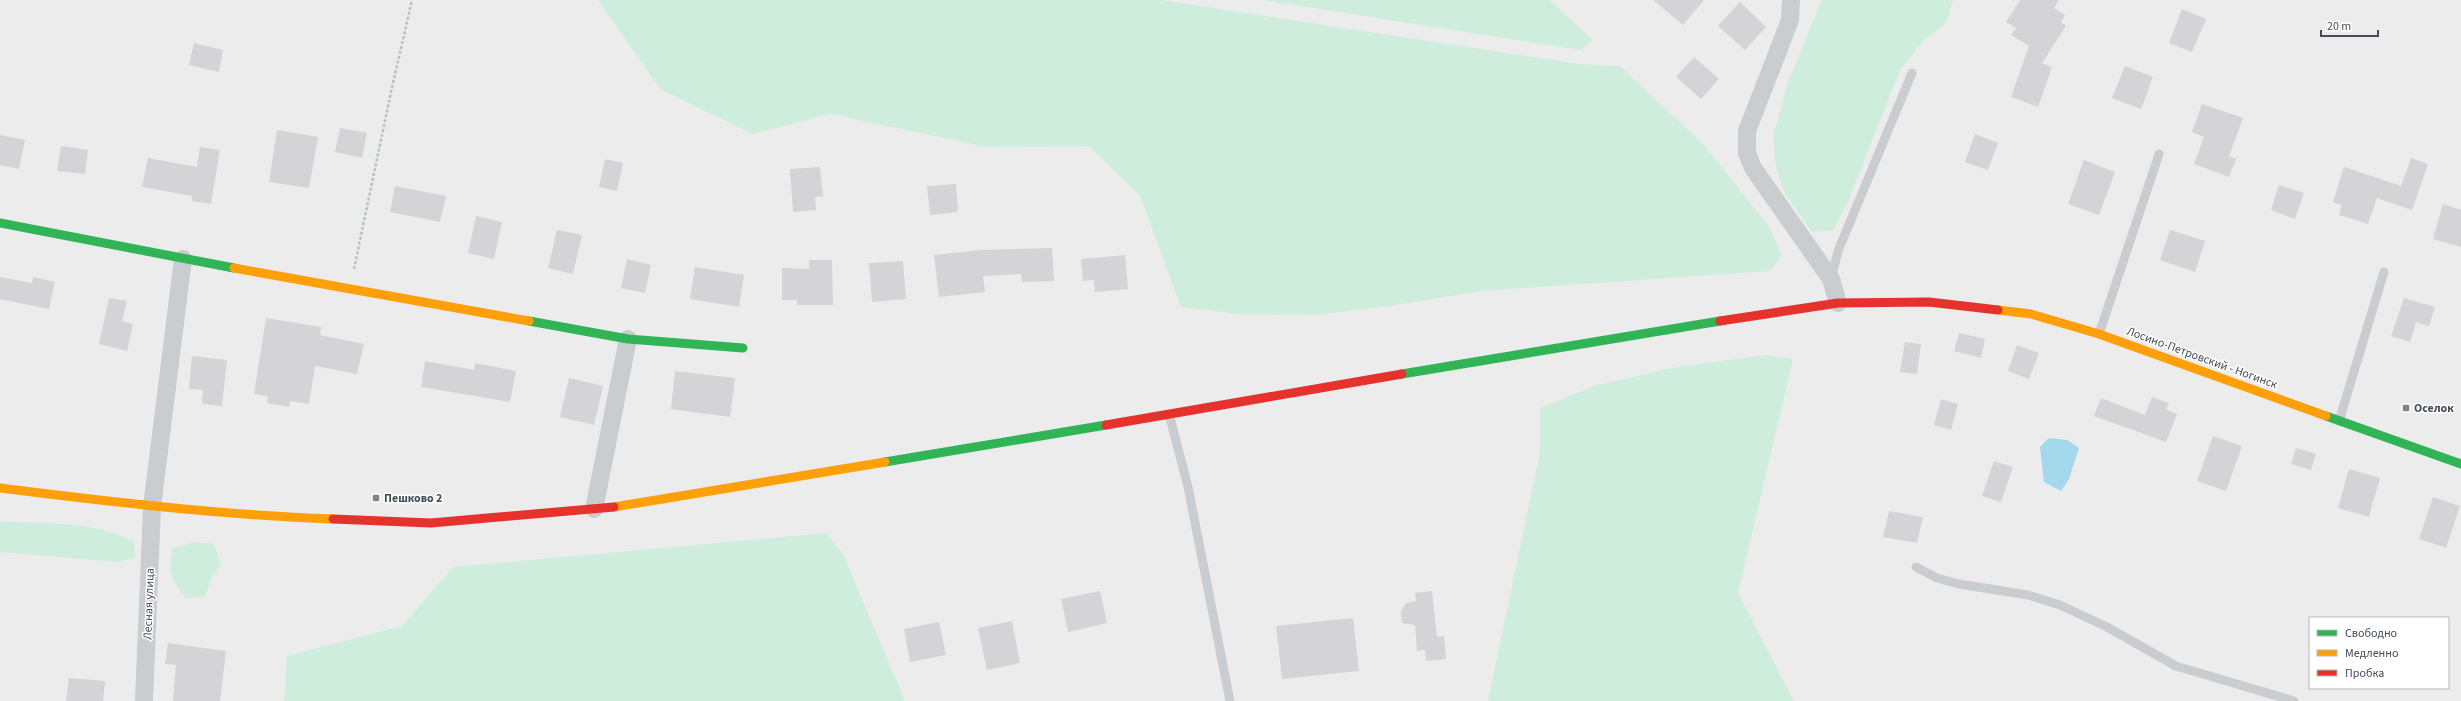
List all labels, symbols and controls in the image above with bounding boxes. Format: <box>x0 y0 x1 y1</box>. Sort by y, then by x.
scale bar <box>2321 12 2378 38</box>
text: 20 m <box>2327 18 2351 35</box>
street label: Лосино-Петровский - Ногинск <box>2124 323 2280 393</box>
place label: Оселок <box>2414 400 2454 417</box>
marker: Оселок <box>2401 403 2411 413</box>
place label: Пешково 2 <box>384 490 442 507</box>
marker: Пешково 2 <box>371 493 381 503</box>
street label: Лесная улица <box>139 568 159 640</box>
legend <box>2309 617 2449 689</box>
text: Свободно <box>2345 625 2397 642</box>
text: Медленно <box>2345 645 2399 662</box>
text: Пробка <box>2345 665 2384 682</box>

